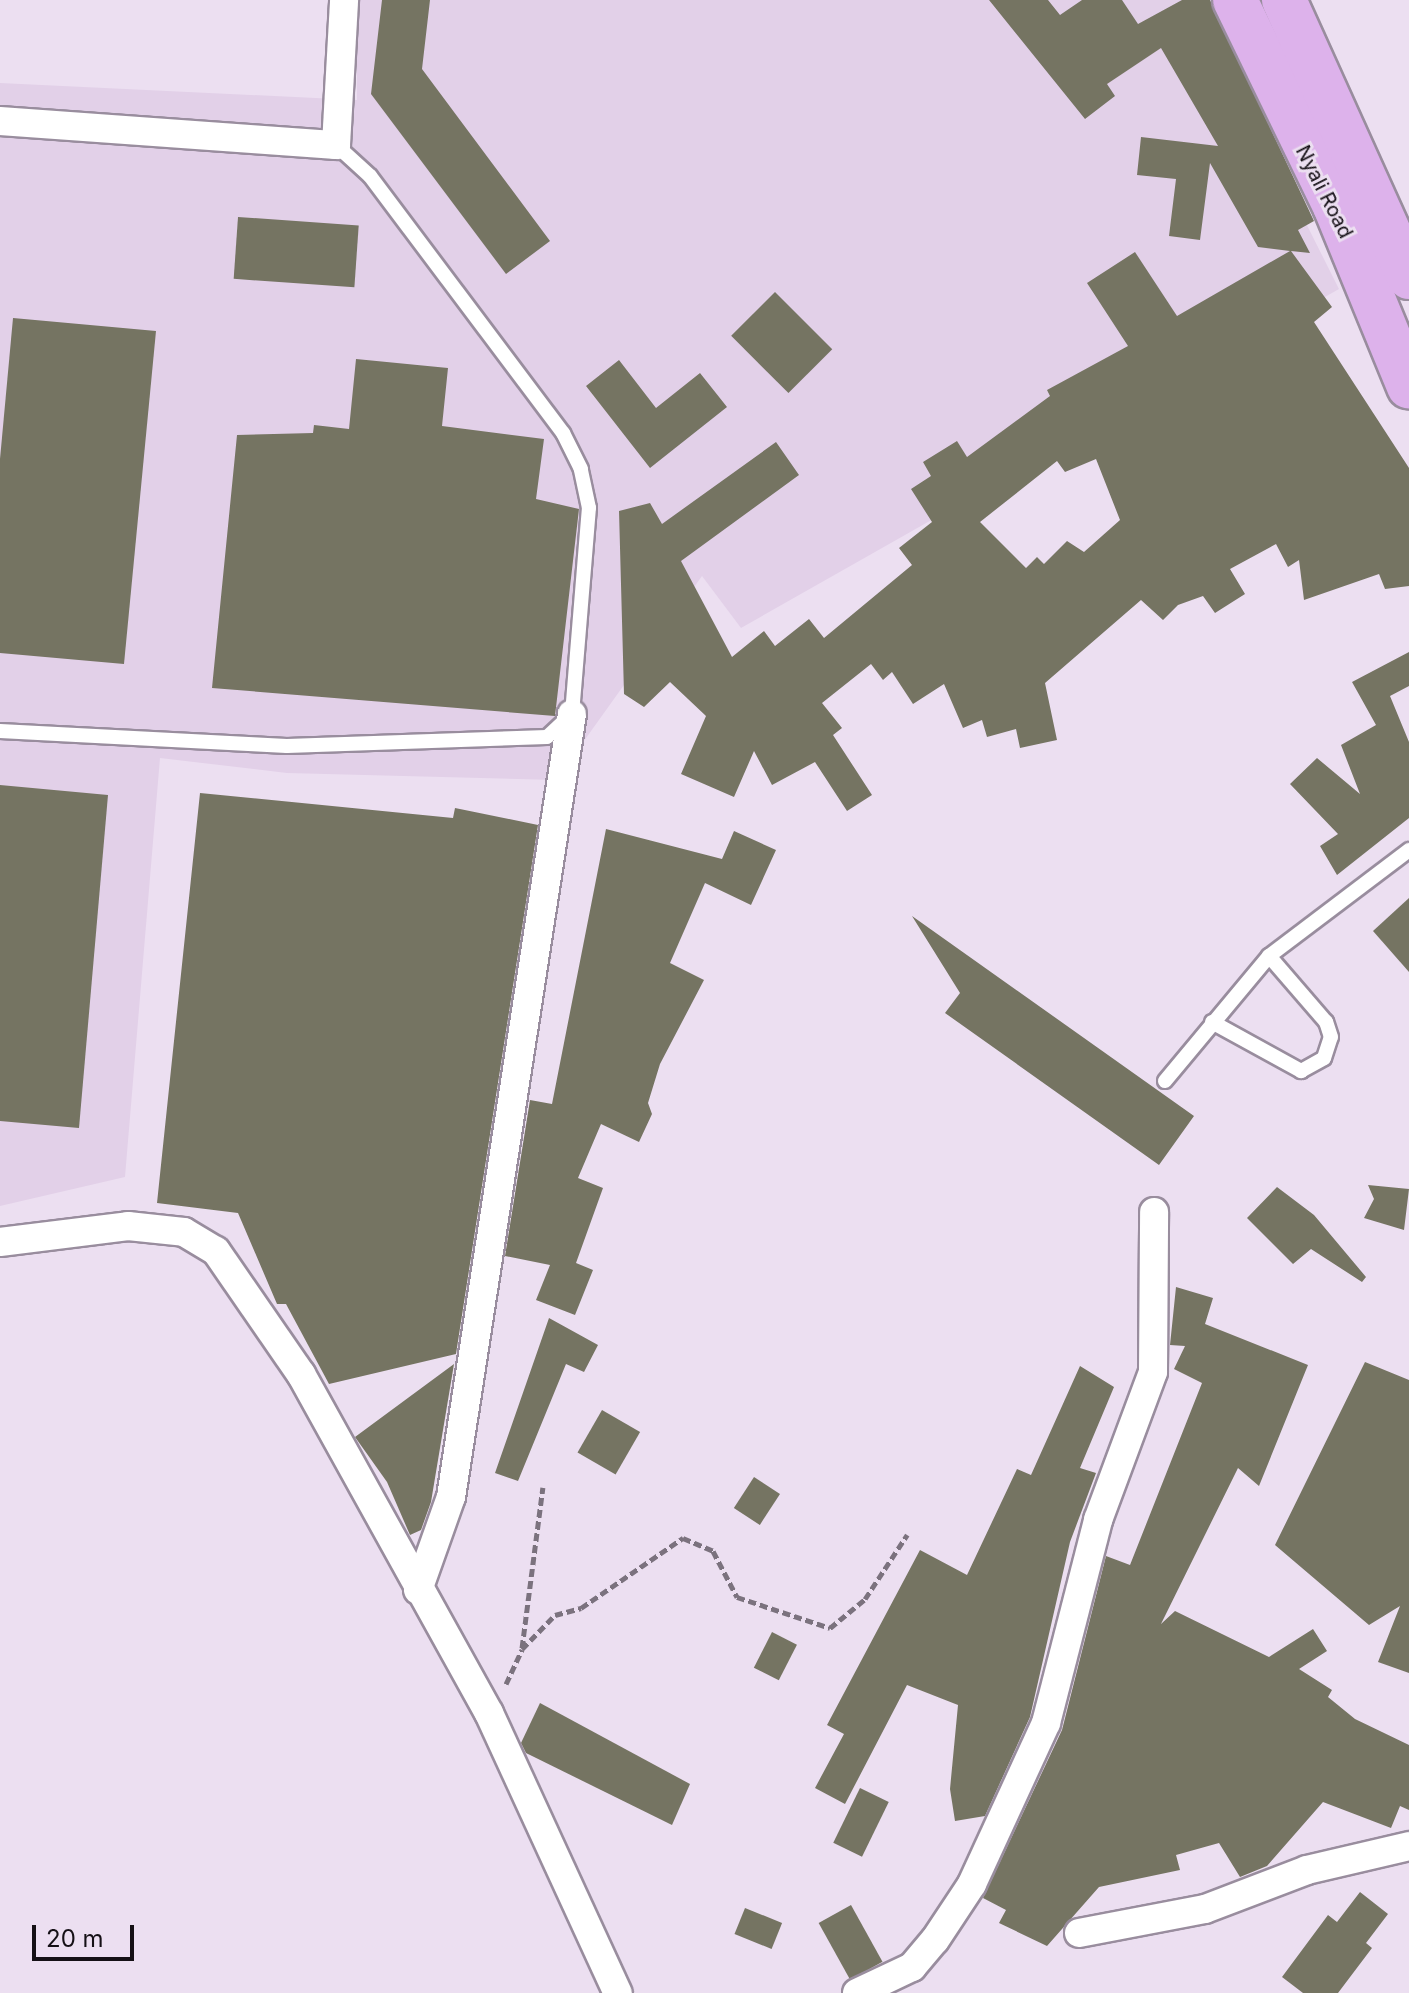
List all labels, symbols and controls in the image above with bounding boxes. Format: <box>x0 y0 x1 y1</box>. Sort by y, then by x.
street label: Nyali Road <box>1290 142 1358 242</box>
scale bar <box>36 1909 138 1959</box>
text: 20 m <box>46 1924 104 1953</box>

